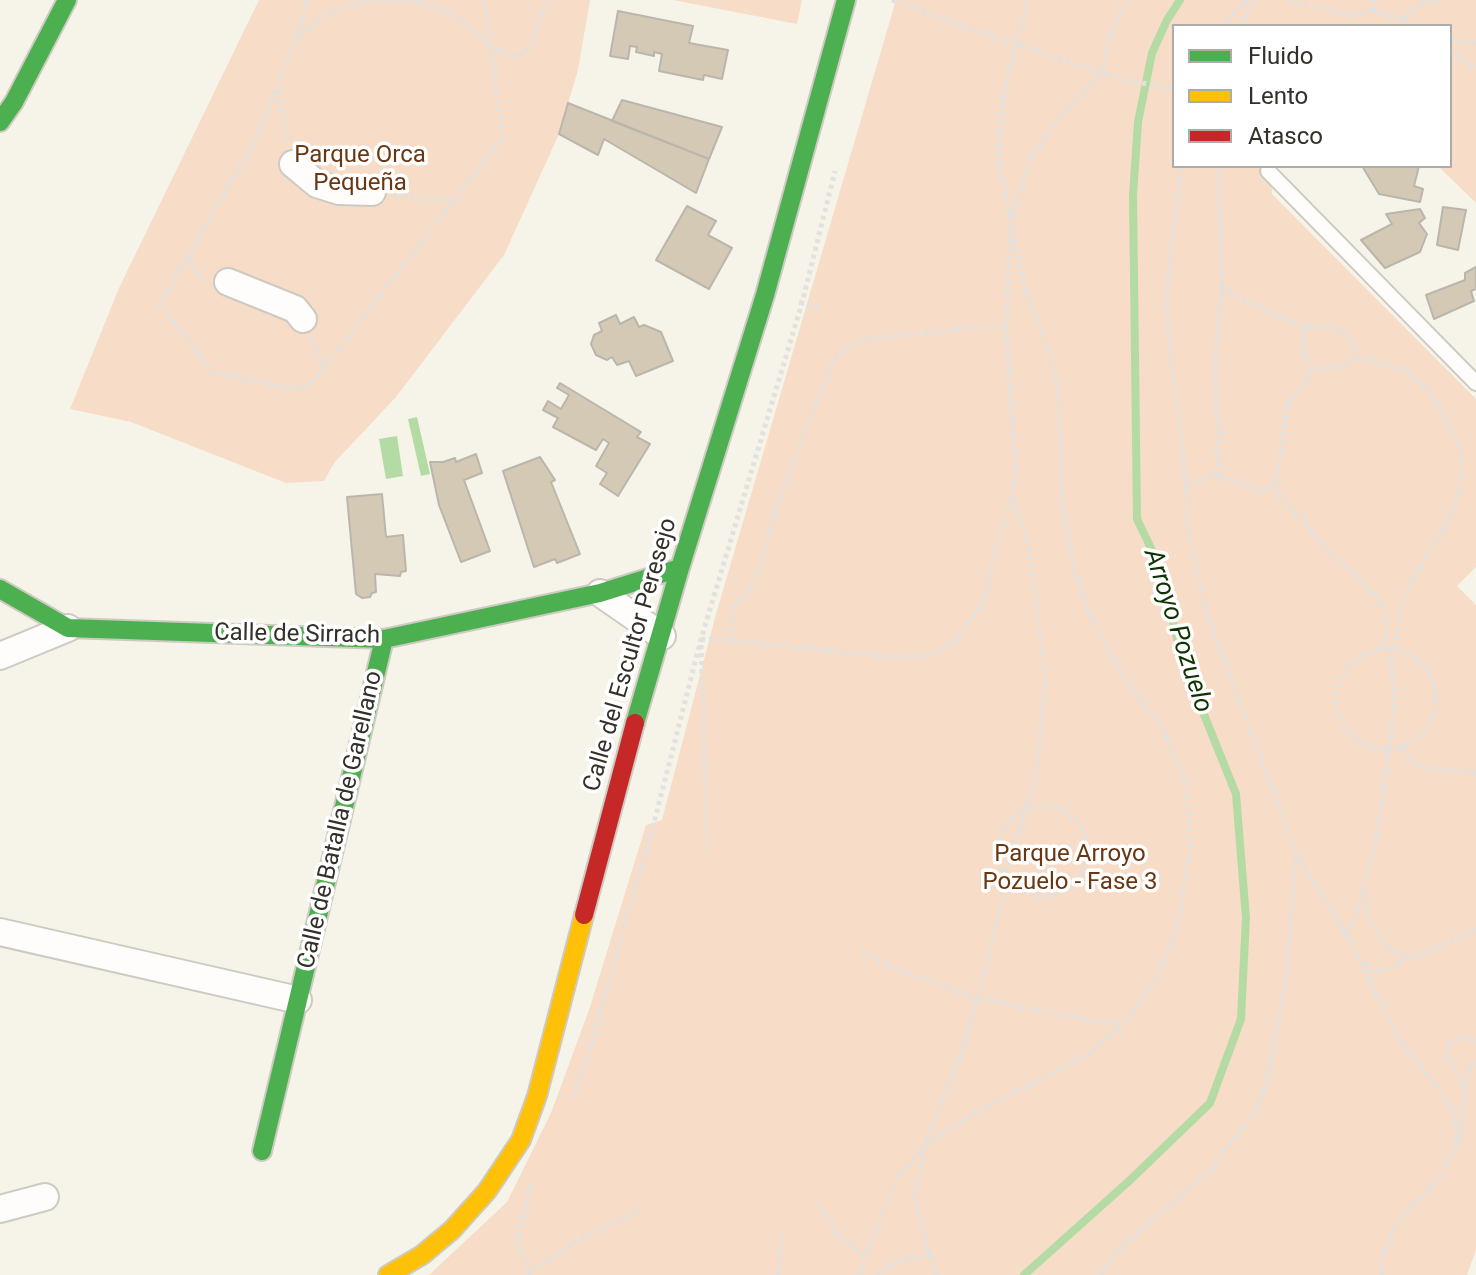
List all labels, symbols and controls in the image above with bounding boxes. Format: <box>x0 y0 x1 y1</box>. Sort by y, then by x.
legend <box>1172 24 1452 168</box>
text: Fluido <box>1248 42 1313 70</box>
text: Lento <box>1248 82 1308 110</box>
text: Atasco <box>1248 122 1323 150</box>
park label: Parque Orca Pequeña <box>294 142 426 198</box>
street label: Calle del Escultor Peresejo <box>578 515 684 795</box>
water label: Arroyo Pozuelo <box>1136 545 1218 717</box>
street label: Calle de Sirrach <box>214 619 380 651</box>
street label: Calle de Batalla de Garellano <box>293 668 389 972</box>
park label: Parque Arroyo Pozuelo - Fase 3 <box>983 841 1157 897</box>

